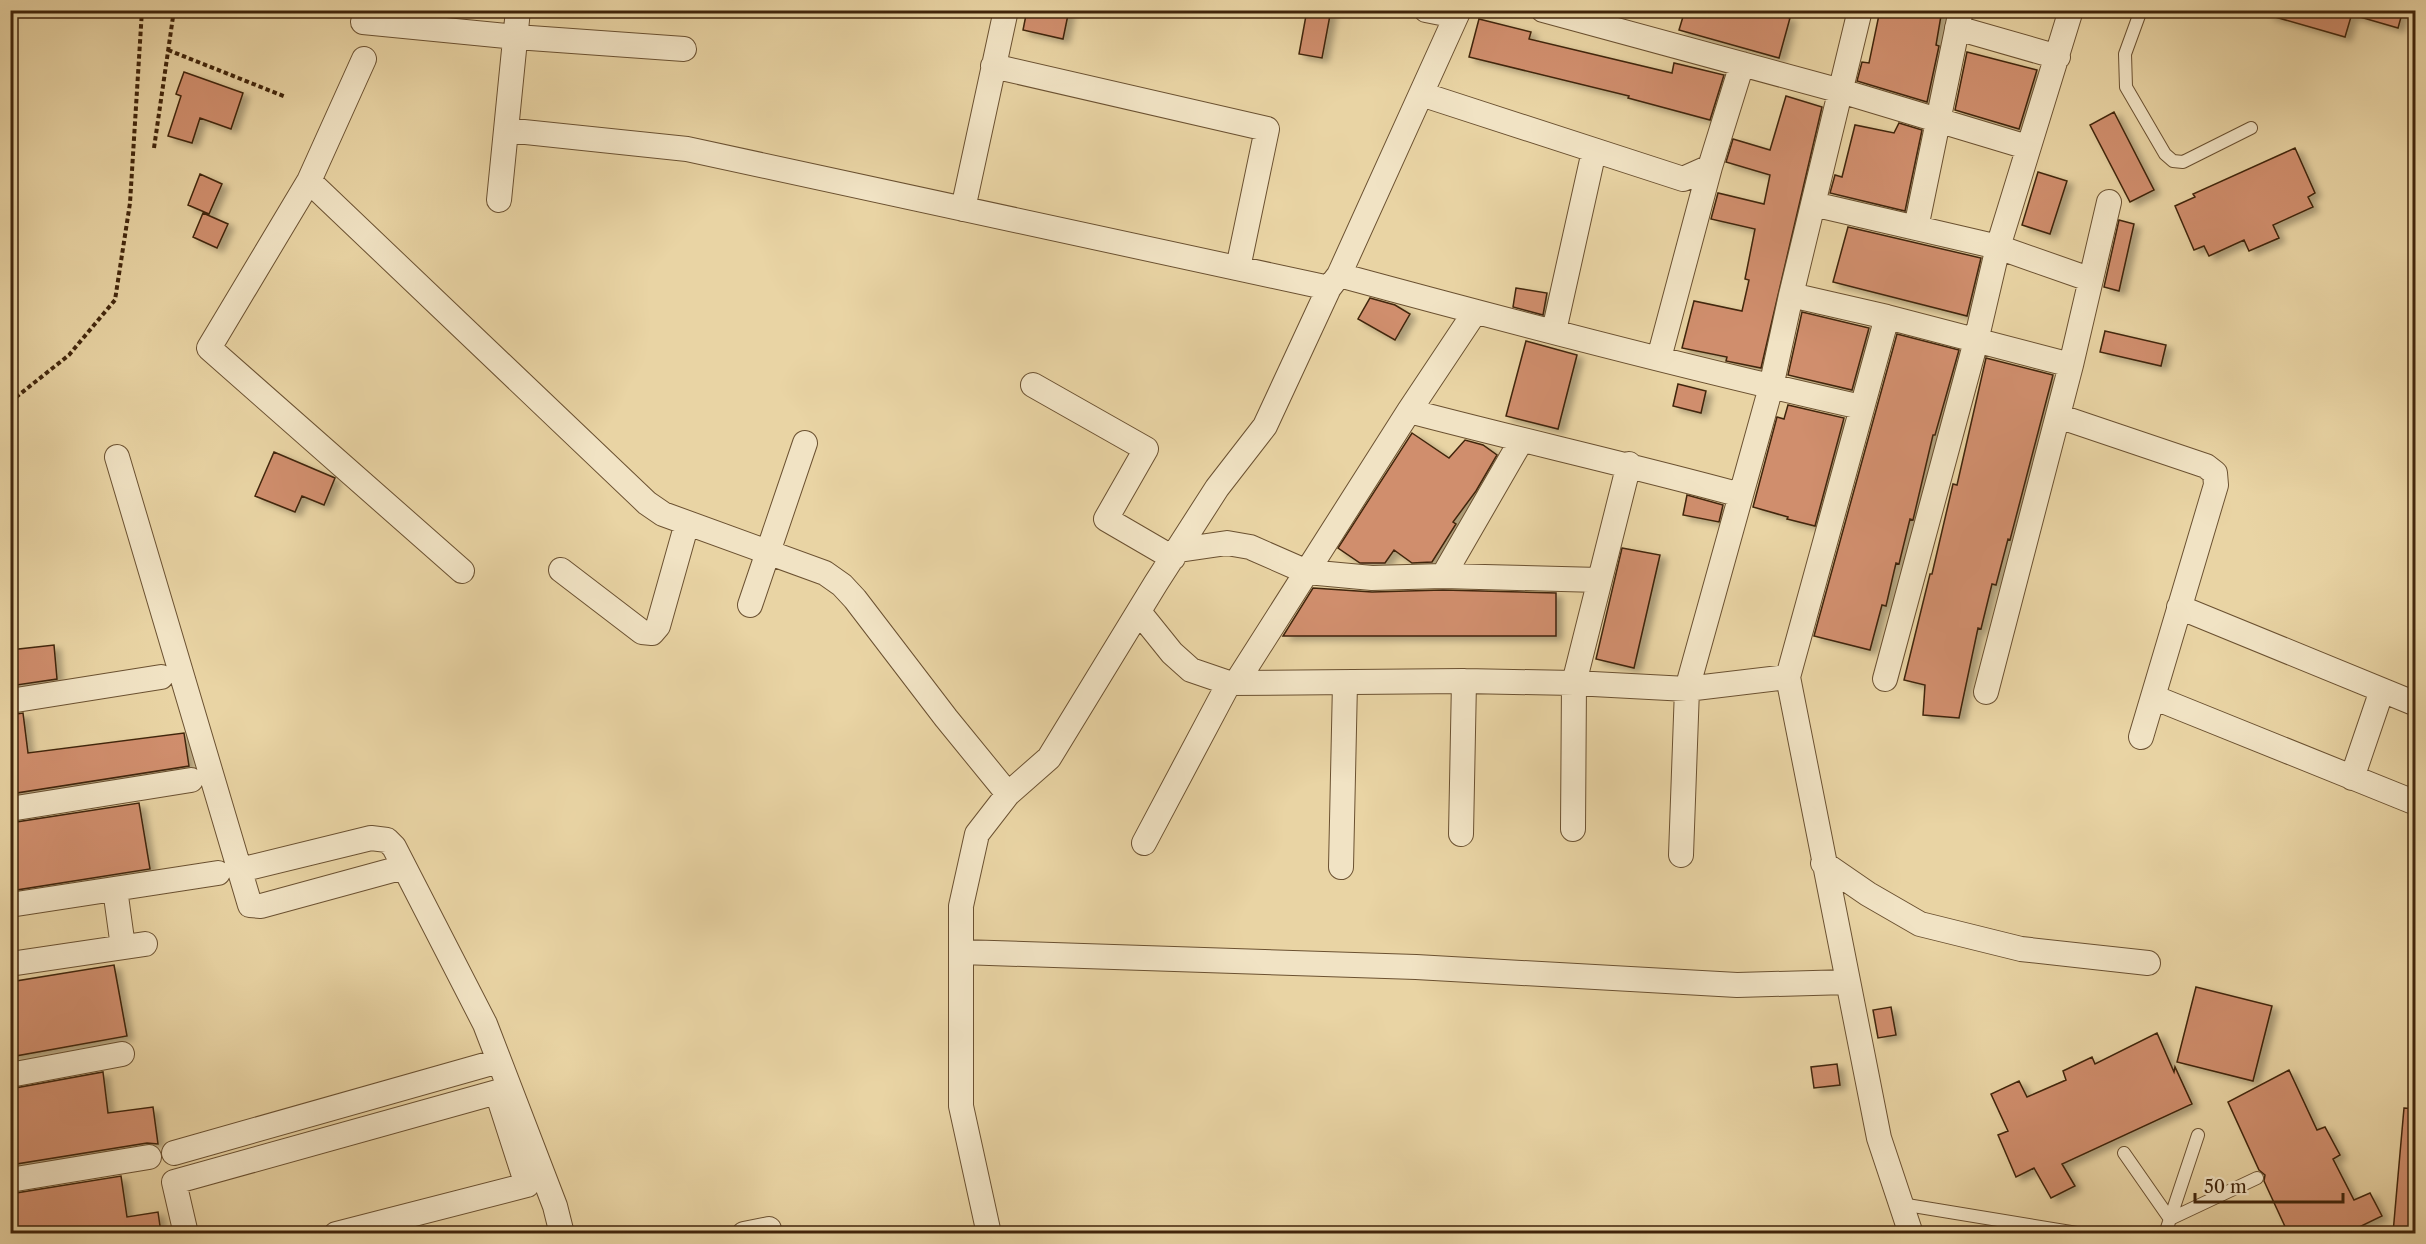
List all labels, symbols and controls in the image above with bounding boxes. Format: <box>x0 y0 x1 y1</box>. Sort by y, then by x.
scale bar <box>2195 1166 2344 1204</box>
text: 50 m <box>2204 1176 2247 1198</box>

